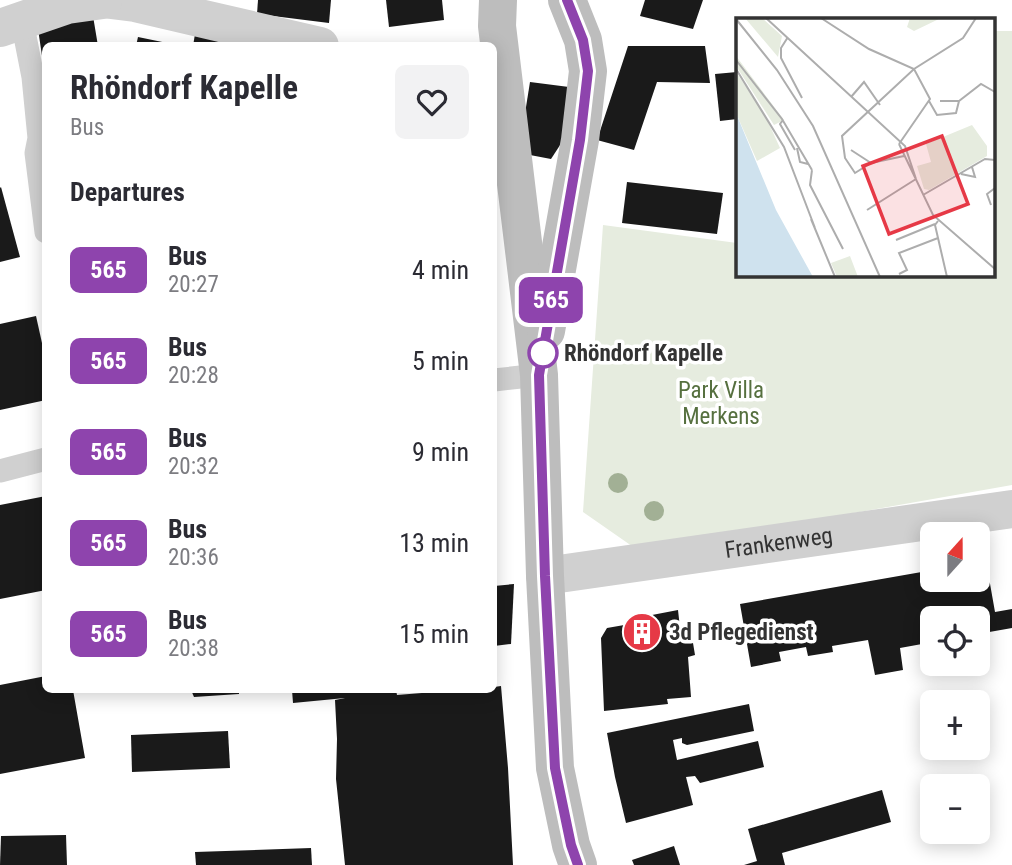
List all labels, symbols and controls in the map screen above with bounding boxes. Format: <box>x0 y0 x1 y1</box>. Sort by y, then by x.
inset map <box>736 18 995 276</box>
button: heart <box>395 65 469 139</box>
text: Rhöndorf Kapelle <box>70 68 298 107</box>
text: Bus <box>70 114 104 141</box>
text: Departures <box>70 177 185 207</box>
text: Bus <box>168 241 207 271</box>
text: 4 min <box>412 255 469 285</box>
text: 565 <box>90 256 127 284</box>
text: 20:27 <box>168 271 219 298</box>
line badge: 565 <box>511 277 591 323</box>
text: 565 <box>533 286 569 314</box>
text: Bus <box>168 332 207 362</box>
marker: Rhöndorf Kapelle <box>528 338 558 368</box>
place label: Rhöndorf Kapelle <box>564 340 723 367</box>
text: 5 min <box>412 346 469 376</box>
text: 565 <box>90 347 127 375</box>
text: 20:28 <box>168 362 219 389</box>
park label: Park Villa Merkens <box>678 377 764 430</box>
text: Bus <box>168 423 207 453</box>
text: 9 min <box>412 437 469 467</box>
text: 565 <box>90 438 127 466</box>
text: 20:32 <box>168 453 219 480</box>
text: Bus <box>168 514 207 544</box>
street label: Frankenweg <box>723 522 834 564</box>
north arrow <box>920 522 990 592</box>
map controls <box>920 522 990 844</box>
text: 13 min <box>399 528 469 558</box>
text: 565 <box>90 529 127 557</box>
text: 20:36 <box>168 544 219 571</box>
text: Bus <box>168 605 207 635</box>
button: locate <box>920 606 990 676</box>
building icon: 3d Pflegedienst <box>621 611 663 653</box>
text: 15 min <box>399 619 469 649</box>
place label: 3d Pflegedienst <box>669 619 814 646</box>
text: 565 <box>90 620 127 648</box>
text: 20:38 <box>168 635 219 662</box>
button: + <box>920 690 990 760</box>
button: − <box>920 774 990 844</box>

